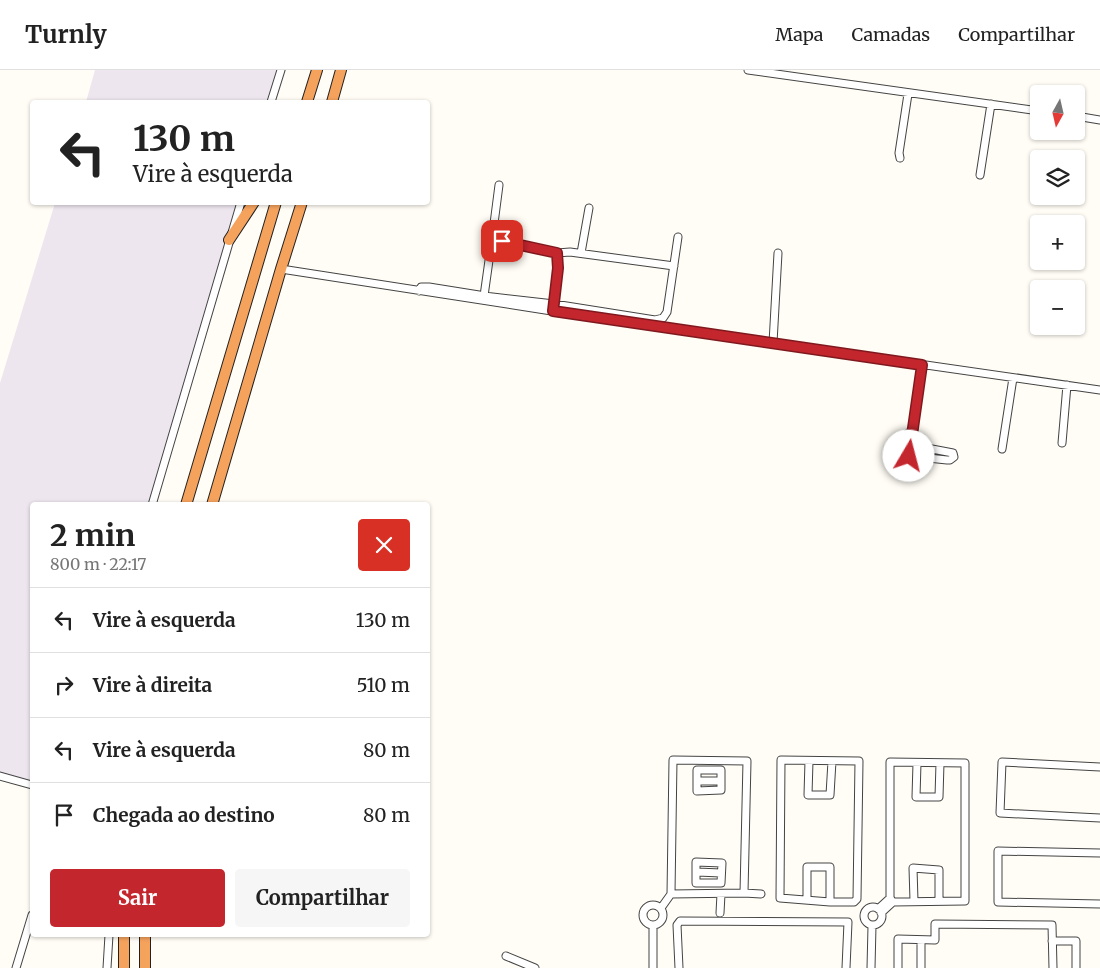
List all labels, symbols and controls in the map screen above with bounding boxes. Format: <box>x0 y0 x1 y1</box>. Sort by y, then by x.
text: Turnly <box>25 19 107 50</box>
text: Mapa <box>775 23 824 46</box>
text: Camadas <box>852 23 930 46</box>
text: Compartilhar <box>958 23 1075 46</box>
north arrow <box>1030 85 1085 140</box>
map controls <box>1030 85 1085 335</box>
text: 130 m <box>133 117 235 161</box>
icon: left <box>50 120 115 185</box>
button: layers <box>1030 150 1085 205</box>
text: Vire à esquerda <box>133 160 293 188</box>
button: + <box>1030 215 1085 270</box>
pin <box>481 220 523 262</box>
icon: arrive <box>488 227 516 255</box>
button: − <box>1030 280 1085 335</box>
position arrow <box>882 429 934 481</box>
text: 2 min <box>50 516 135 554</box>
button: close <box>358 519 410 571</box>
text: 800 m · 22:17 <box>50 554 146 574</box>
icon: left <box>50 606 78 634</box>
text: Vire à esquerda <box>93 608 236 632</box>
text: 130 m <box>356 608 410 632</box>
icon: right <box>50 671 78 699</box>
text: Vire à direita <box>93 673 212 697</box>
text: 510 m <box>356 673 410 697</box>
icon: left <box>50 736 78 764</box>
text: Vire à esquerda <box>93 738 236 762</box>
text: 80 m <box>363 738 410 762</box>
icon: arrive <box>50 801 78 829</box>
text: Chegada ao destino <box>93 803 275 827</box>
text: 80 m <box>363 803 410 827</box>
button: Sair <box>50 869 225 927</box>
button: Compartilhar <box>235 869 410 927</box>

